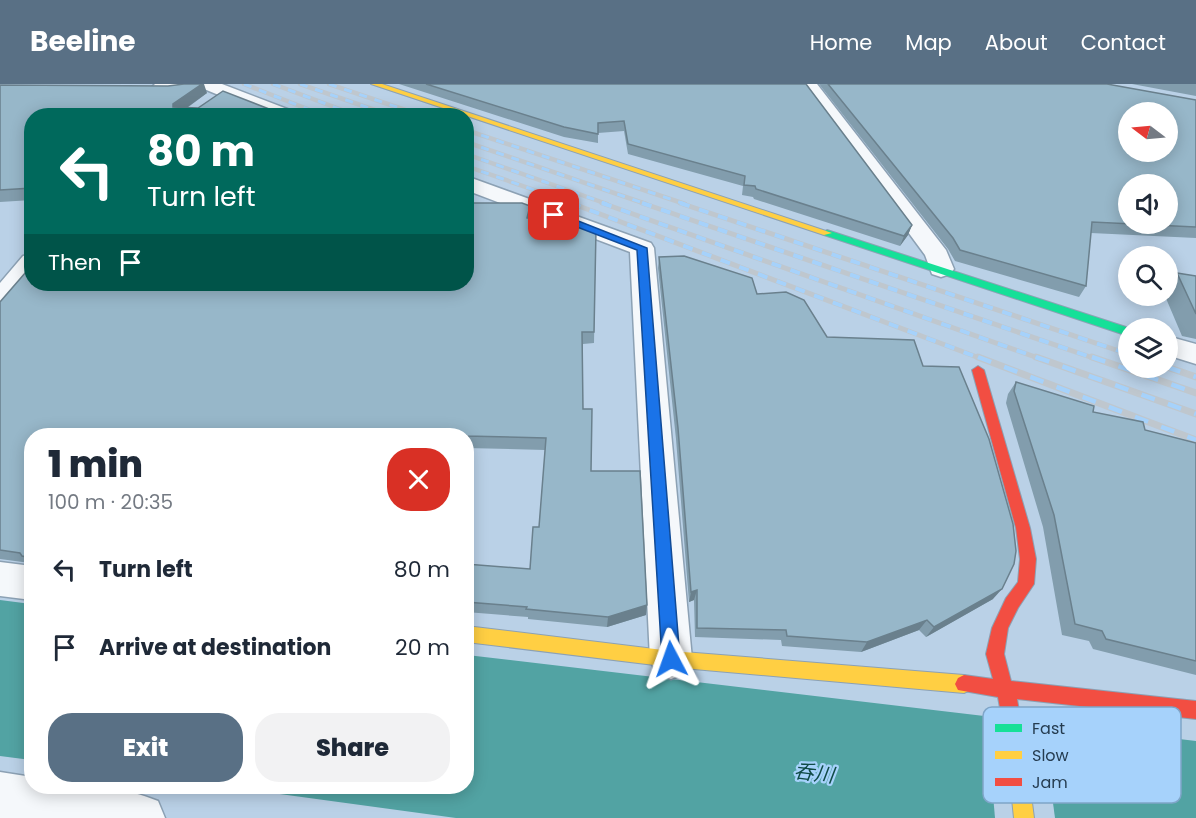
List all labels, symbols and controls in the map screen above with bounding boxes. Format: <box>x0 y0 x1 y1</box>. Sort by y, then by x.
text: Beeline <box>30 22 136 61</box>
text: Home <box>810 28 872 57</box>
text: Map <box>905 28 952 57</box>
text: About <box>985 28 1048 57</box>
text: Contact <box>1081 28 1166 57</box>
north arrow <box>1118 102 1178 162</box>
map controls <box>1118 102 1178 378</box>
text: 80 m <box>147 122 255 181</box>
icon: left <box>48 132 126 210</box>
button: sound <box>1118 174 1178 234</box>
text: Turn left <box>147 178 256 215</box>
pin <box>528 189 579 240</box>
icon: arrive <box>537 198 570 231</box>
icon: arrive <box>114 246 147 279</box>
button: search <box>1118 246 1178 306</box>
text: Then <box>48 247 102 278</box>
button: layers <box>1118 318 1178 378</box>
text: 1 min <box>48 439 143 490</box>
button: close <box>387 448 450 511</box>
text: 100 m · 20:35 <box>48 488 173 516</box>
icon: left <box>48 553 81 586</box>
text: Turn left <box>99 554 193 585</box>
text: 80 m <box>394 554 450 585</box>
position arrow <box>639 627 703 691</box>
icon: arrive <box>48 631 81 664</box>
text: Arrive at destination <box>99 632 331 663</box>
text: 20 m <box>395 632 450 663</box>
legend <box>983 707 1181 803</box>
button: Exit <box>48 713 243 782</box>
button: Share <box>255 713 450 782</box>
text: Fast <box>1032 717 1065 740</box>
text: Slow <box>1032 744 1069 767</box>
water label: 呑川 <box>792 757 838 790</box>
text: Jam <box>1032 771 1068 794</box>

